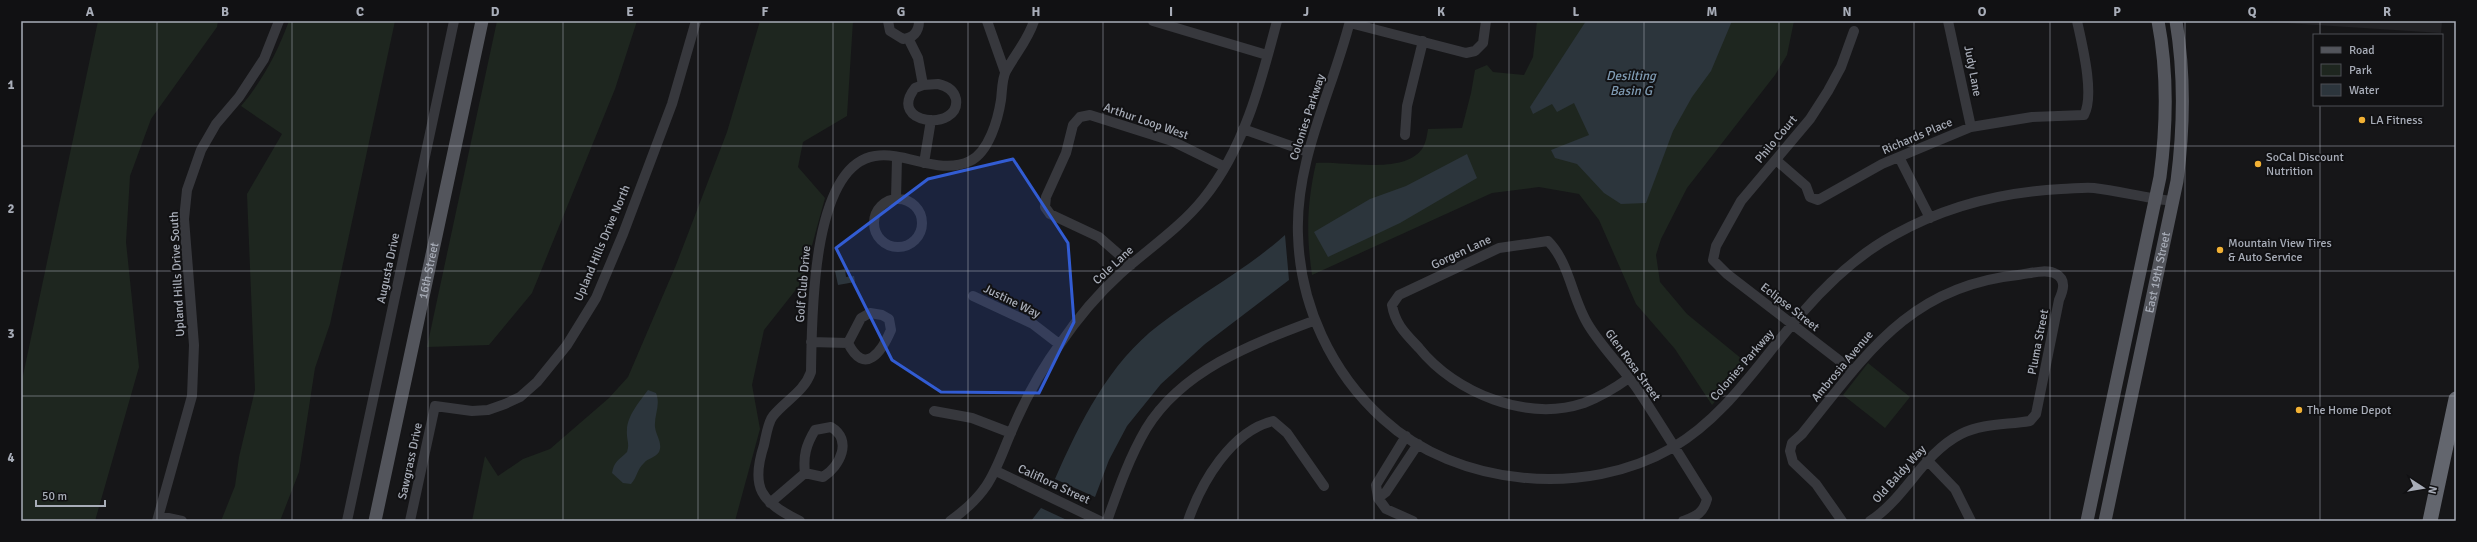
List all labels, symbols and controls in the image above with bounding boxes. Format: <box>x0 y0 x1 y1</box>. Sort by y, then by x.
text: A <box>86 4 95 20</box>
text: B <box>221 4 229 20</box>
text: C <box>356 4 364 20</box>
text: D <box>491 4 500 20</box>
text: E <box>626 4 634 20</box>
text: F <box>762 4 769 20</box>
text: G <box>897 4 905 20</box>
text: H <box>1032 4 1040 20</box>
text: I <box>1169 4 1173 20</box>
text: J <box>1303 4 1309 20</box>
text: K <box>1437 4 1445 20</box>
text: L <box>1573 4 1580 20</box>
text: M <box>1707 4 1718 20</box>
text: N <box>1842 4 1852 20</box>
text: O <box>1978 4 1987 20</box>
text: P <box>2113 4 2121 20</box>
text: Q <box>2248 4 2257 20</box>
text: R <box>2383 4 2391 20</box>
legend <box>2313 34 2443 106</box>
text: Road <box>2349 43 2375 58</box>
street label: Judy Lane <box>1960 44 1985 98</box>
text: Park <box>2349 63 2372 78</box>
water label: Desilting Basin G <box>1606 68 1657 99</box>
street label: Colonies Parkway <box>1286 72 1329 162</box>
text: 1 <box>7 77 15 93</box>
text: Water <box>2349 83 2380 98</box>
street label: Arthur Loop West <box>1101 100 1190 143</box>
street label: Philo Court <box>1752 112 1801 166</box>
place label: LA Fitness <box>2370 113 2423 128</box>
street label: Richards Place <box>1880 115 1955 158</box>
marker: LA Fitness <box>2357 115 2367 125</box>
place label: SoCal Discount Nutrition <box>2266 150 2344 179</box>
marker: SoCal Discount Nutrition <box>2253 159 2263 169</box>
street label: Upland Hills Drive North <box>571 183 634 304</box>
text: 2 <box>7 201 15 217</box>
street label: Upland Hills Drive South <box>167 211 188 337</box>
street label: Augusta Drive <box>374 231 403 305</box>
street label: East 19th Street <box>2142 231 2174 315</box>
street label: Gorgen Lane <box>1429 232 1494 273</box>
place label: Mountain View Tires & Auto Service <box>2228 236 2332 265</box>
street label: 16th Street <box>416 241 442 301</box>
street label: Cole Lane <box>1090 243 1137 288</box>
street label: Golf Club Drive <box>793 245 814 323</box>
marker: Mountain View Tires & Auto Service <box>2215 245 2225 255</box>
street label: Eclipse Street <box>1757 280 1822 335</box>
street label: Justine Way <box>981 281 1043 322</box>
street label: Pluma Street <box>2025 308 2052 376</box>
text: 3 <box>7 326 15 342</box>
street label: Colonies Parkway <box>1707 326 1778 404</box>
street label: Glen Rosa Street <box>1602 327 1664 404</box>
street label: Ambrosia Avenue <box>1808 328 1877 405</box>
place label: The Home Depot <box>2307 403 2391 418</box>
marker: The Home Depot <box>2294 405 2304 415</box>
street label: Sawgrass Drive <box>395 421 426 501</box>
street label: Old Baldy Way <box>1869 442 1930 507</box>
text: 4 <box>7 450 15 466</box>
street label: Califlora Street <box>1015 461 1092 508</box>
north arrow <box>2403 468 2443 508</box>
scale bar <box>36 482 105 508</box>
text: N <box>2425 485 2439 495</box>
text: 50 m <box>42 489 67 504</box>

